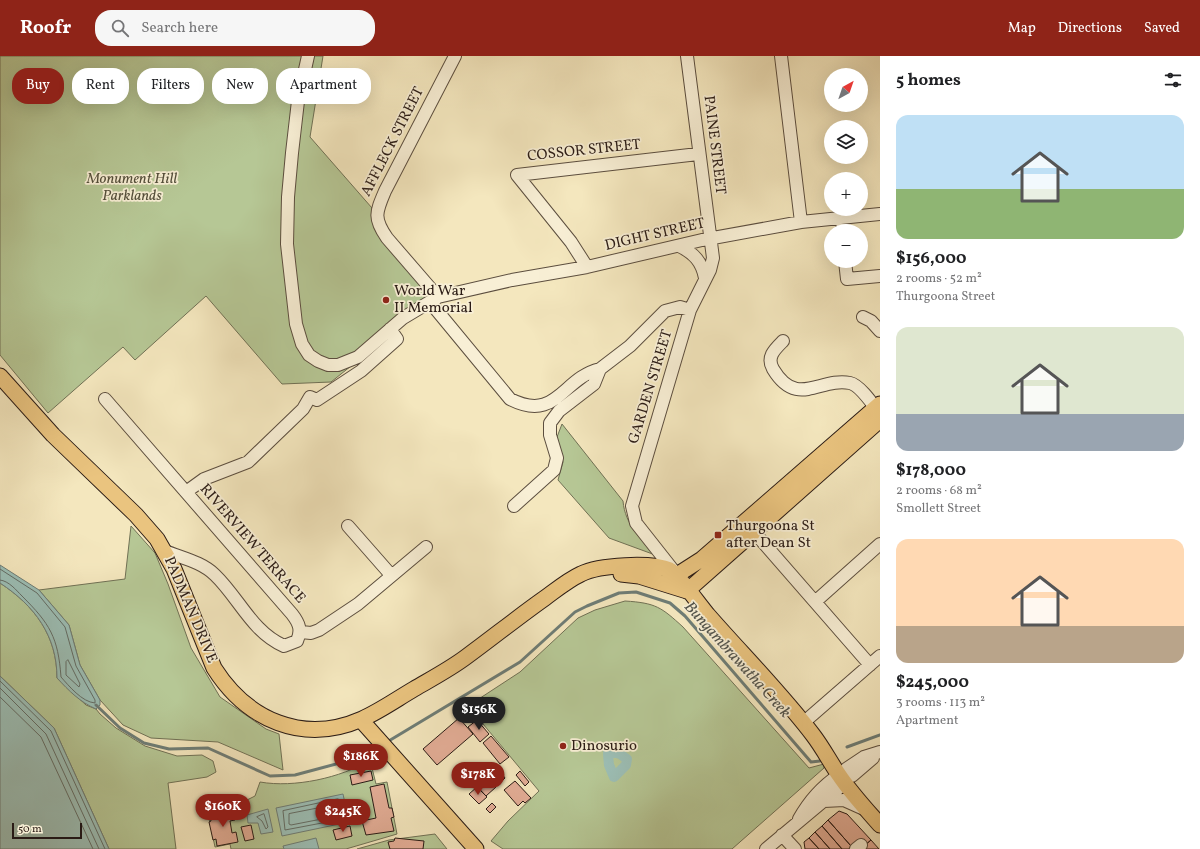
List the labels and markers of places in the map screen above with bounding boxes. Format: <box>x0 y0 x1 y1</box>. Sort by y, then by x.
place label: World War II Memorial <box>394 281 472 319</box>
marker: World War II Memorial <box>381 295 391 305</box>
place label: Thurgoona St after Dean St <box>726 516 815 554</box>
marker: Thurgoona St after Dean St <box>713 530 723 540</box>
pin: $156K <box>451 697 507 731</box>
place label: Dinosurio <box>571 736 637 757</box>
marker: Dinosurio <box>558 741 568 751</box>
pin: $186K <box>333 744 389 778</box>
pin: $178K <box>450 762 506 796</box>
pin: $160K <box>195 794 251 828</box>
pin: $245K <box>315 799 371 833</box>

